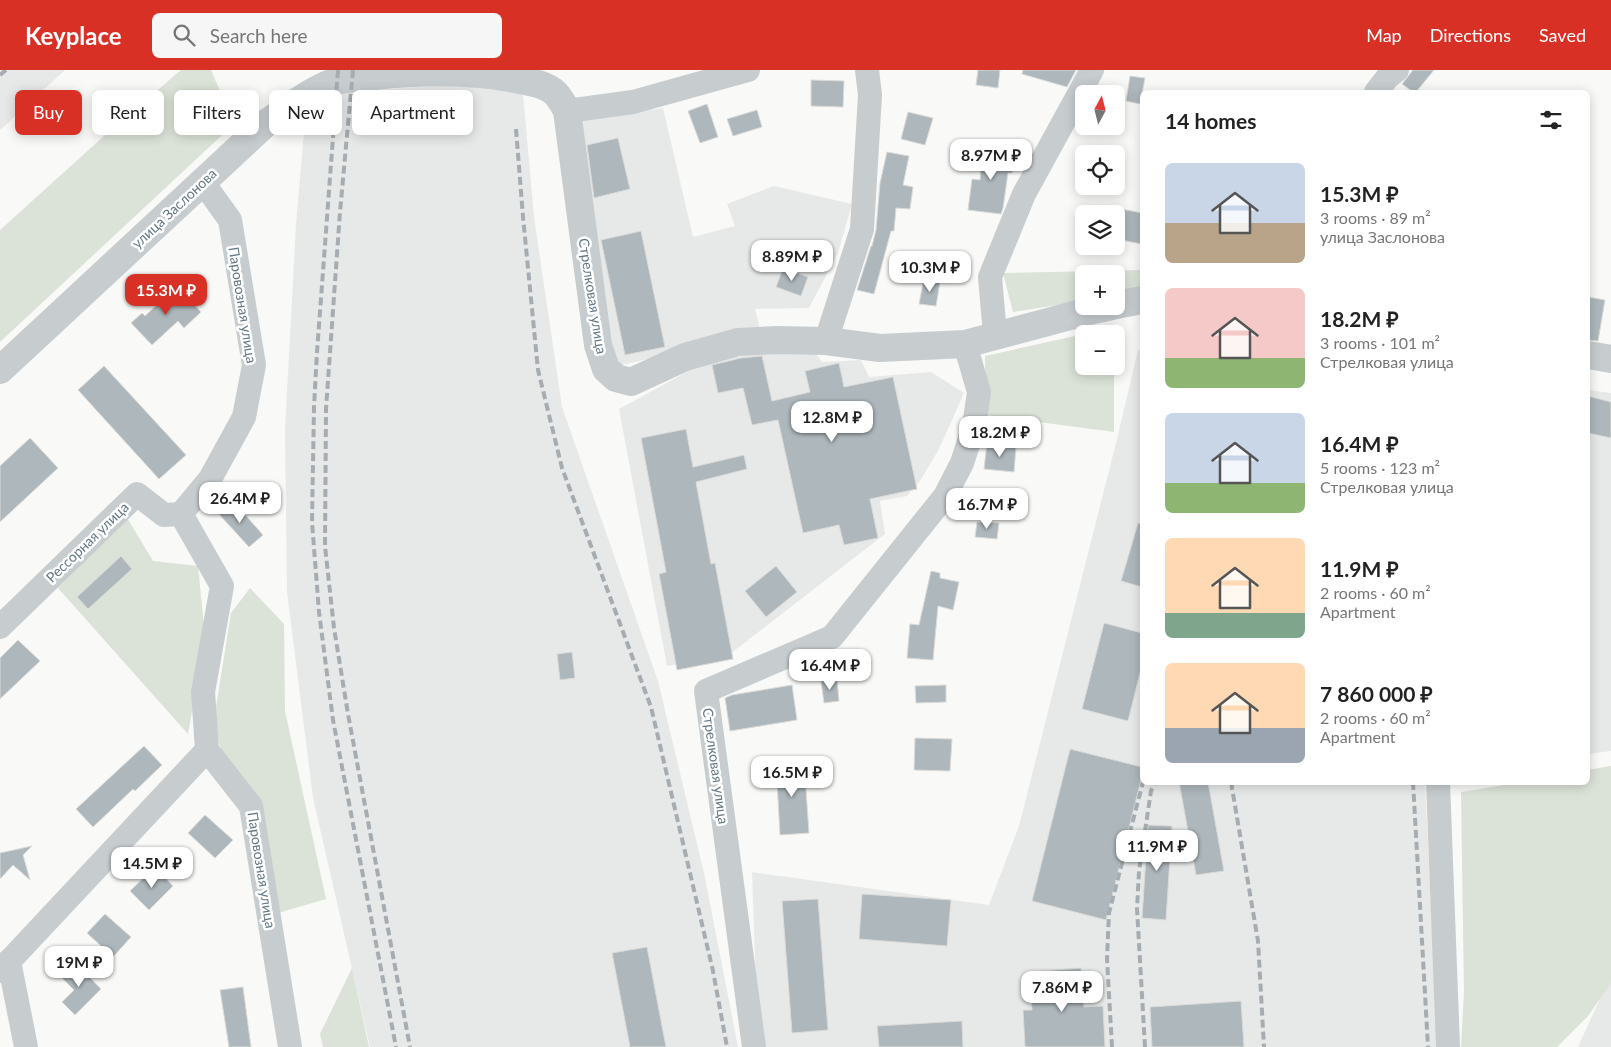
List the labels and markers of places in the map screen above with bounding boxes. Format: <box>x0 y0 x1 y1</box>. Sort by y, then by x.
pin: 8.97M ₽ <box>945 138 1037 181</box>
pin: 8.89M ₽ <box>746 240 838 282</box>
pin: 10.3M ₽ <box>884 250 976 293</box>
pin: 15.3M ₽ <box>120 274 212 316</box>
pin: 12.8M ₽ <box>786 400 878 443</box>
pin: 18.2M ₽ <box>954 416 1046 458</box>
pin: 26.4M ₽ <box>194 482 286 524</box>
pin: 16.7M ₽ <box>941 488 1033 530</box>
pin: 16.4M ₽ <box>784 648 876 691</box>
pin: 16.5M ₽ <box>746 756 838 798</box>
pin: 11.9M ₽ <box>1111 830 1203 872</box>
pin: 14.5M ₽ <box>106 846 198 889</box>
pin: 19M ₽ <box>44 946 114 988</box>
pin: 7.86M ₽ <box>1016 970 1108 1013</box>

